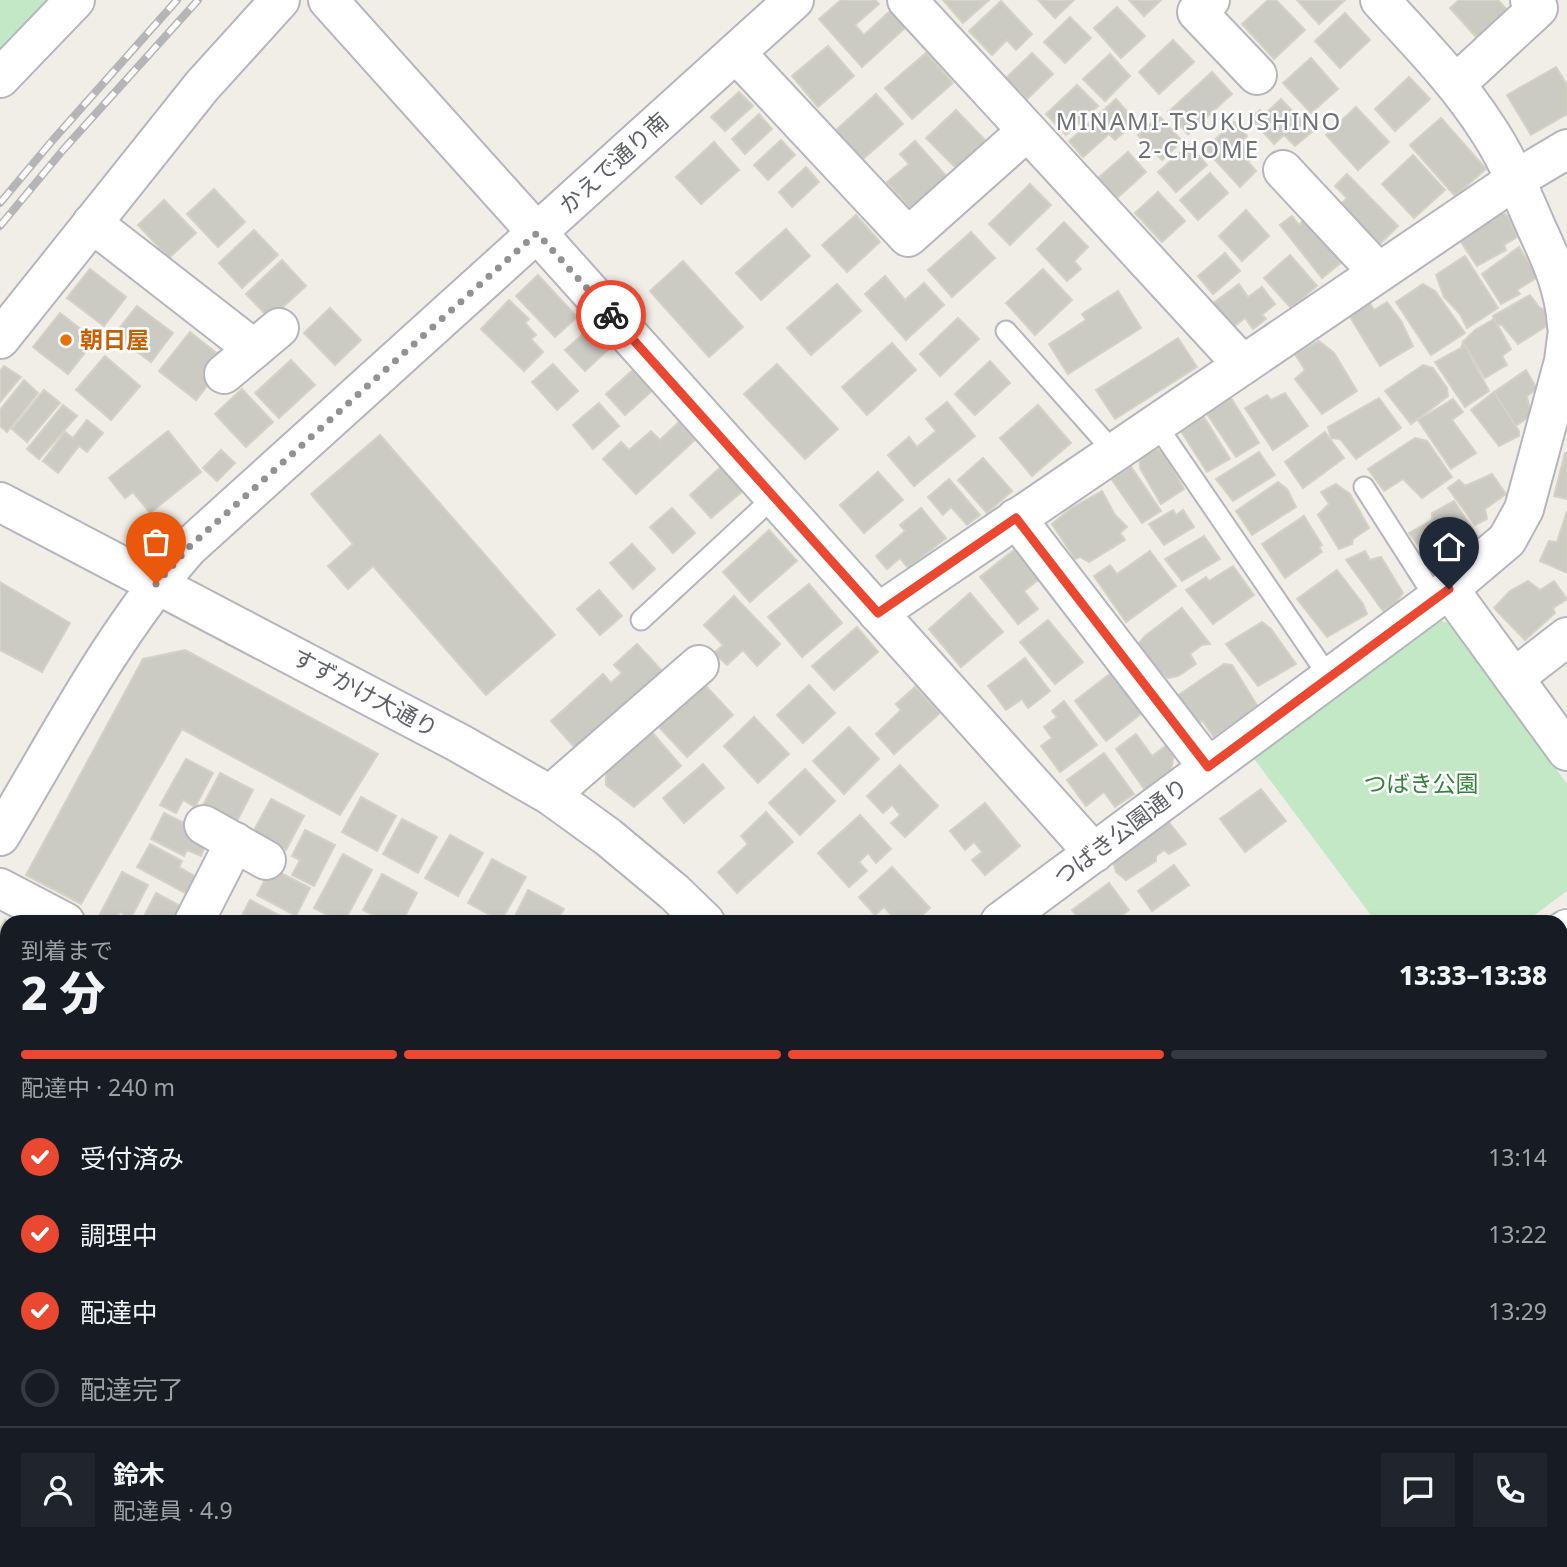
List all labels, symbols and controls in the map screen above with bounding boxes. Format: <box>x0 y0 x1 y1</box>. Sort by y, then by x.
street label: かえで通り南 <box>552 104 675 220</box>
district label: MINAMI-TSUKUSHINO 2-CHOME <box>1056 104 1342 165</box>
courier <box>576 280 646 350</box>
icon: bike <box>592 296 630 334</box>
place label: 朝日屋 <box>80 323 149 355</box>
marker: 朝日屋 <box>58 332 74 348</box>
pin <box>126 512 186 584</box>
pin <box>1419 517 1479 589</box>
icon: bag <box>137 523 175 561</box>
icon: home <box>1430 528 1468 566</box>
street label: すずかけ大通り <box>287 640 444 744</box>
park label: つばき公園 <box>1364 767 1479 799</box>
street label: つばき公園通り <box>1046 770 1194 892</box>
text: 到着まで <box>21 934 113 966</box>
text: 13:33–13:38 <box>1399 957 1547 993</box>
text: 2 分 <box>21 961 106 1023</box>
text: 配達中 · 240 m <box>21 1071 175 1103</box>
icon: check <box>21 1138 59 1176</box>
text: 受付済み <box>80 1140 184 1176</box>
text: 13:14 <box>1488 1141 1547 1173</box>
icon: check <box>21 1215 59 1253</box>
text: 調理中 <box>80 1217 158 1253</box>
text: 13:22 <box>1488 1218 1547 1250</box>
icon: check <box>21 1292 59 1330</box>
text: 配達中 <box>80 1294 158 1330</box>
text: 13:29 <box>1488 1295 1547 1327</box>
text: 配達完了 <box>80 1371 184 1407</box>
button: person <box>21 1453 95 1527</box>
button: chat <box>1381 1453 1455 1527</box>
button: phone <box>1473 1453 1547 1527</box>
text: 鈴木 <box>113 1456 165 1492</box>
text: 配達員 · 4.9 <box>113 1494 233 1526</box>

